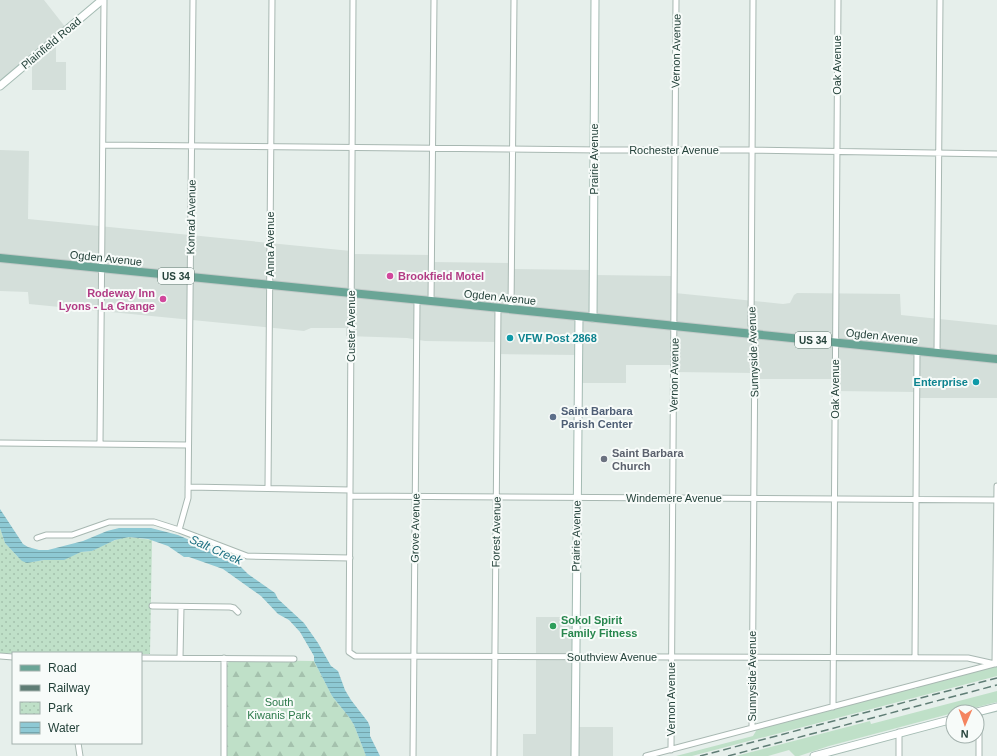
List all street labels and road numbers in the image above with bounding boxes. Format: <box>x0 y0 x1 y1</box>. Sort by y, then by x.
street label: Vernon Avenue <box>669 14 683 88</box>
street label: Plainfield Road <box>19 15 83 71</box>
street label: Oak Avenue <box>831 35 843 95</box>
street label: Prairie Avenue <box>588 123 600 195</box>
street label: Rochester Avenue <box>629 144 719 156</box>
street label: Konrad Avenue <box>184 179 198 255</box>
street label: Anna Avenue <box>264 211 276 277</box>
street label: Ogden Avenue <box>69 248 143 268</box>
road number: US 34 <box>158 268 194 284</box>
street label: Ogden Avenue <box>463 287 537 307</box>
street label: Custer Avenue <box>345 290 357 362</box>
street label: Sunnyside Avenue <box>745 306 761 398</box>
street label: Ogden Avenue <box>845 326 919 346</box>
road number: US 34 <box>795 332 831 348</box>
street label: Vernon Avenue <box>667 338 681 412</box>
street label: Oak Avenue <box>829 359 841 419</box>
street label: Windemere Avenue <box>626 492 722 504</box>
street label: Grove Avenue <box>408 493 422 563</box>
street label: Forest Avenue <box>489 497 503 567</box>
street label: Prairie Avenue <box>569 500 583 572</box>
street label: Sunnyside Avenue <box>746 631 758 721</box>
street label: Southview Avenue <box>567 651 657 663</box>
street label: Vernon Avenue <box>665 662 677 736</box>

